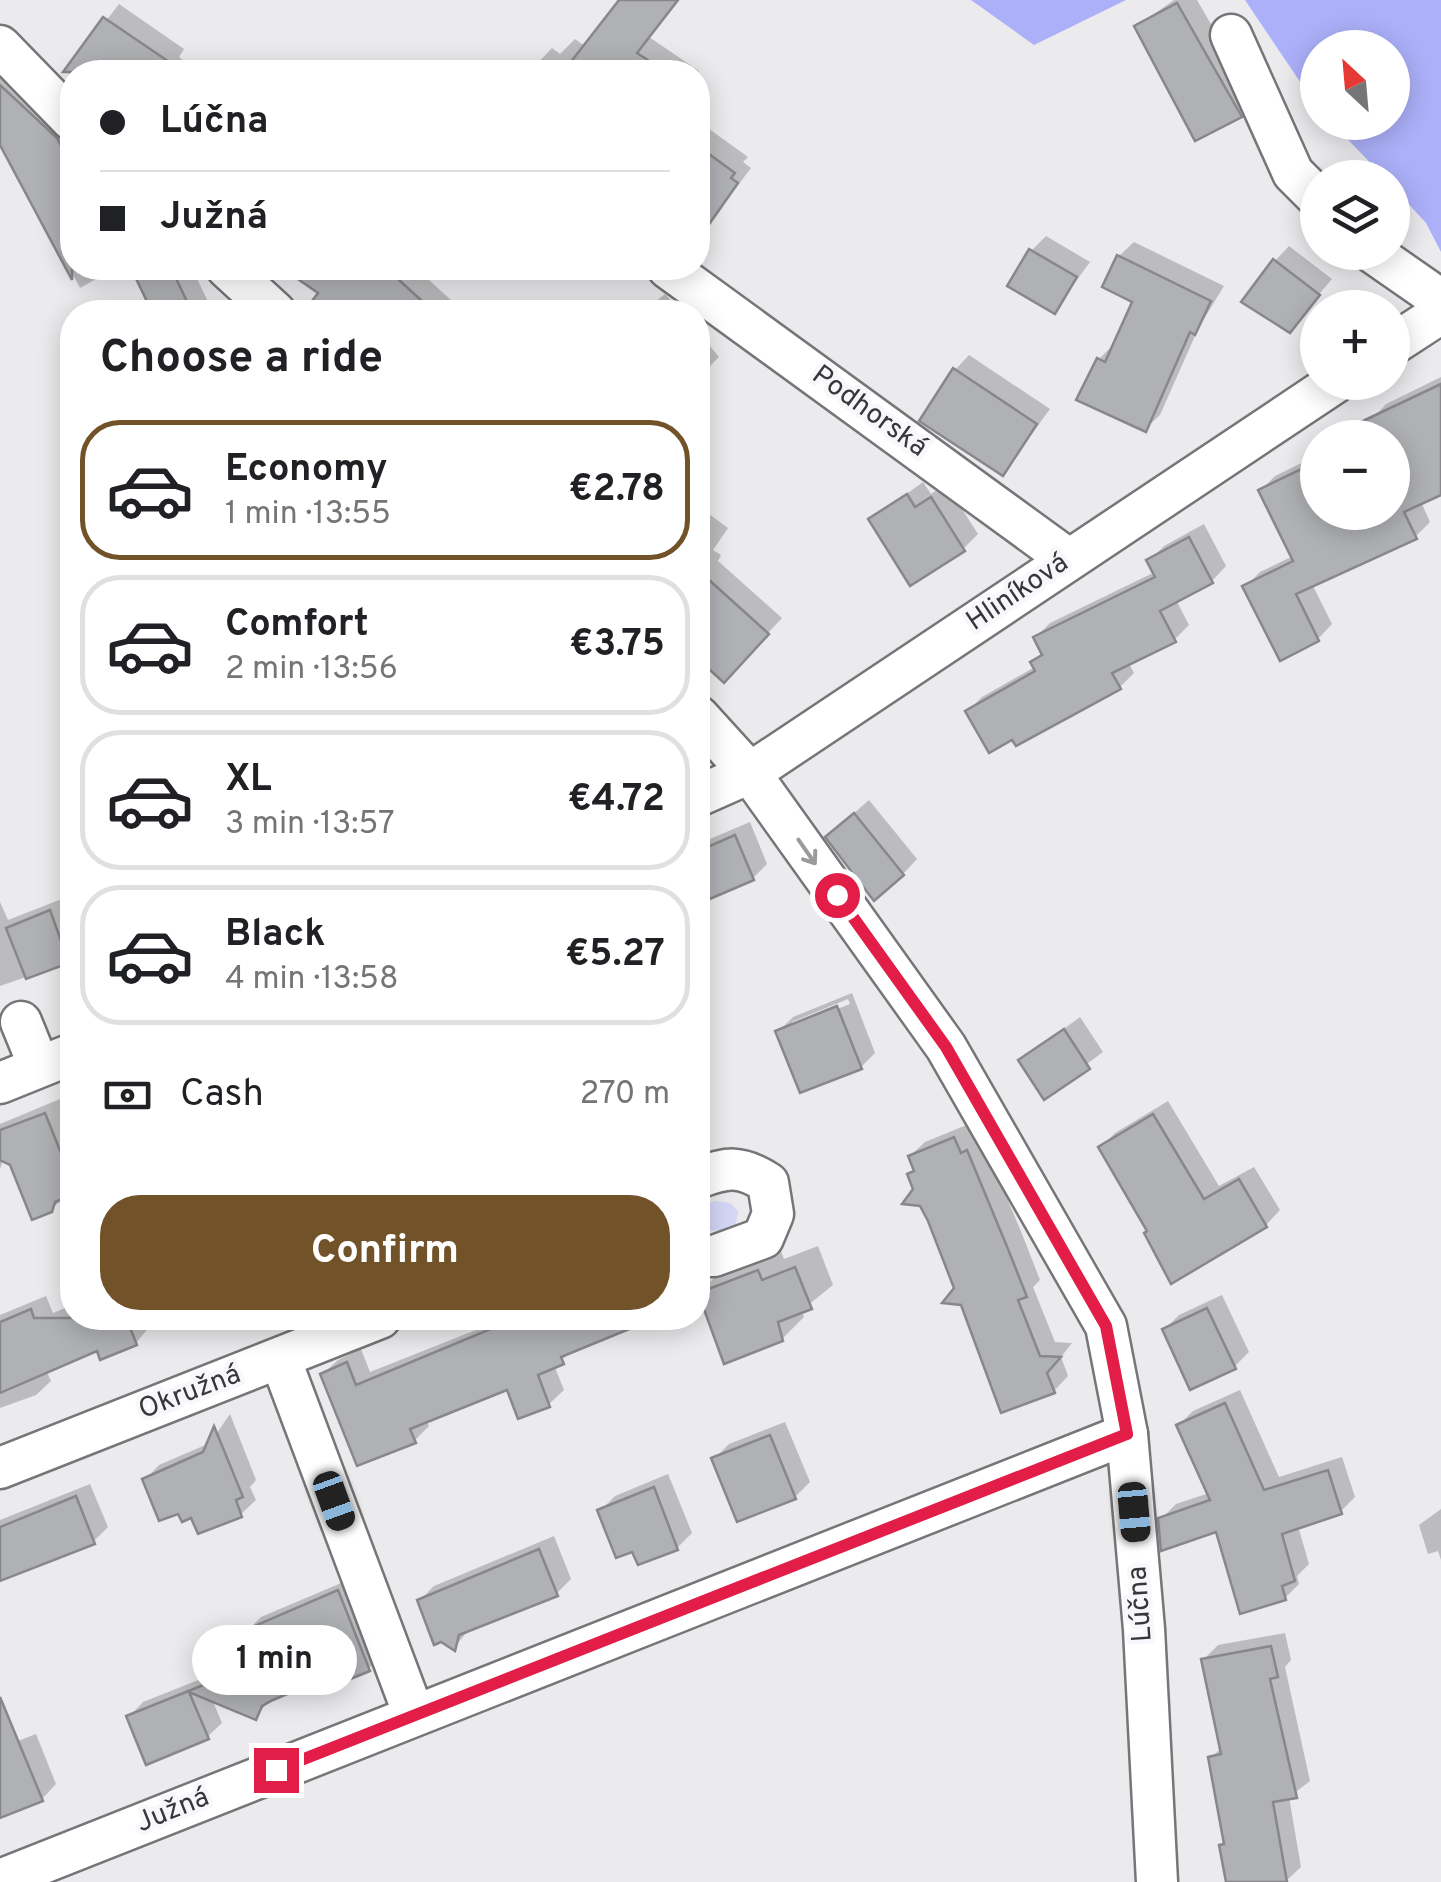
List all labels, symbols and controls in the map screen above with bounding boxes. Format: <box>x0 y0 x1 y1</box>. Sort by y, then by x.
north arrow <box>1300 30 1410 140</box>
map controls <box>1300 30 1410 530</box>
text: Lúčna <box>160 98 268 147</box>
button: layers <box>1300 160 1410 270</box>
text: Južná <box>160 194 268 243</box>
button: + <box>1300 290 1410 400</box>
text: Choose a ride <box>100 331 383 388</box>
street label: Podhorská <box>804 358 934 466</box>
button: − <box>1300 420 1410 530</box>
icon: car <box>105 445 195 535</box>
text: Economy <box>225 446 387 495</box>
text: €2.78 <box>568 466 665 515</box>
text: 1 min · 13:55 <box>225 495 391 535</box>
street label: Hliníková <box>960 546 1076 640</box>
icon: car <box>105 600 195 690</box>
text: Comfort <box>225 601 369 650</box>
text: €3.75 <box>569 621 665 670</box>
text: 2 min · 13:56 <box>225 650 398 690</box>
icon: car <box>105 755 195 845</box>
text: XL <box>225 756 272 805</box>
text: €4.72 <box>567 776 665 825</box>
text: 3 min · 13:57 <box>225 805 395 845</box>
one-way arrow <box>796 838 817 866</box>
route start <box>815 873 860 918</box>
icon: car <box>105 910 195 1000</box>
text: Black <box>225 911 325 960</box>
text: €5.27 <box>565 931 665 980</box>
text: 4 min · 13:58 <box>225 960 399 1000</box>
icon: cash <box>100 1068 155 1123</box>
text: Cash <box>180 1071 264 1120</box>
text: 270 m <box>580 1075 670 1115</box>
button: Confirm <box>100 1195 670 1310</box>
street label: Okružná <box>134 1357 246 1429</box>
car <box>310 1468 358 1534</box>
car <box>1116 1481 1152 1543</box>
street label: Lúčna <box>1120 1565 1162 1643</box>
callout: 1 min <box>194 1625 358 1695</box>
text: 1 min <box>236 1640 313 1680</box>
route end <box>254 1748 299 1793</box>
street label: Južná <box>131 1780 215 1842</box>

